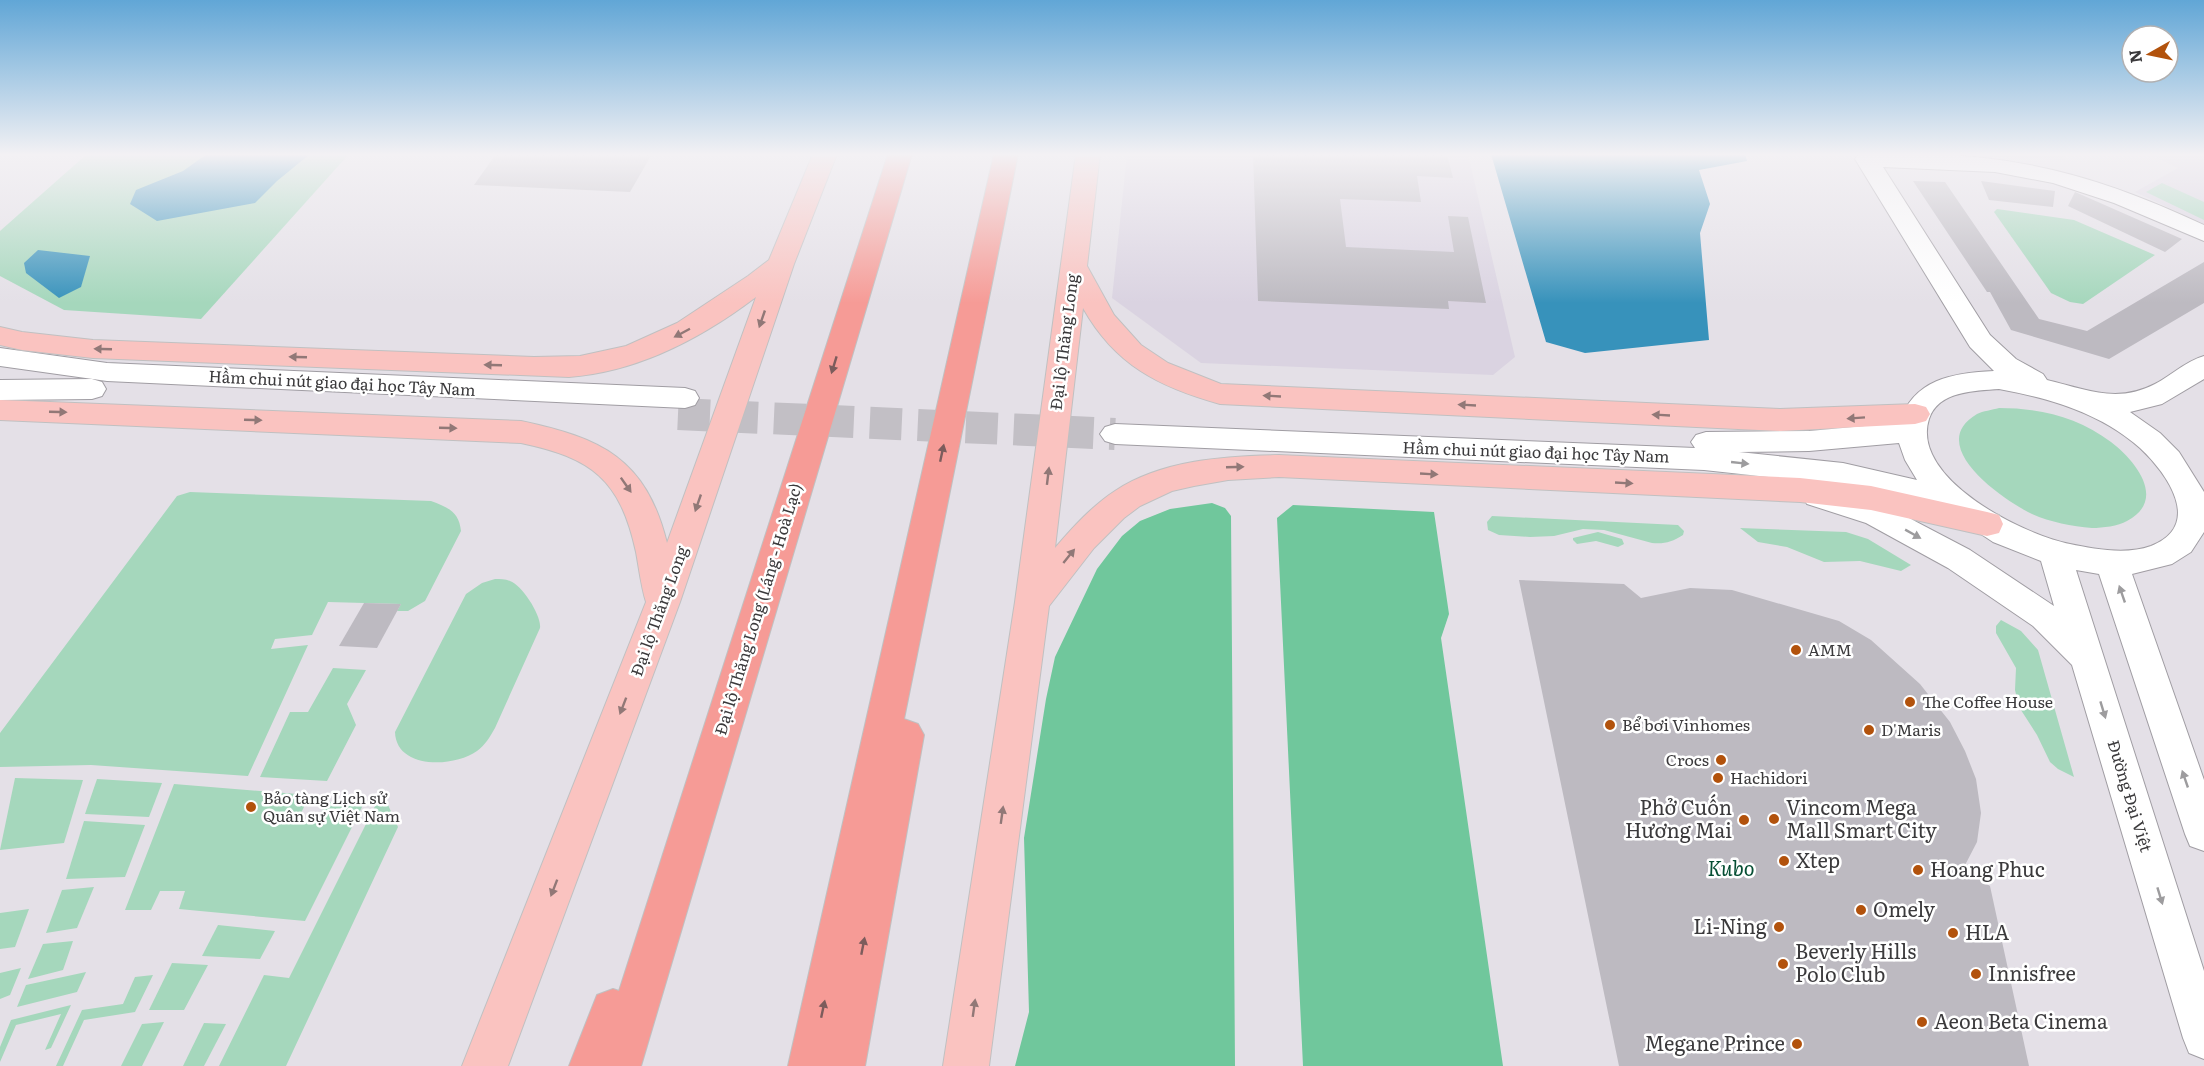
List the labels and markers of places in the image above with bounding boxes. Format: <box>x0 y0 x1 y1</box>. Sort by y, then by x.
place label: AMM <box>1808 637 1852 661</box>
marker: AMM <box>1789 643 1803 657</box>
place label: The Coffee House <box>1922 689 2053 713</box>
marker: The Coffee House <box>1903 695 1917 709</box>
place label: Bể bơi Vinhomes <box>1622 712 1750 736</box>
place label: D'Maris <box>1881 717 1941 741</box>
marker: Bể bơi Vinhomes <box>1603 718 1617 732</box>
marker: D'Maris <box>1862 723 1876 737</box>
place label: Crocs <box>1666 747 1709 771</box>
marker: Crocs <box>1714 753 1728 767</box>
place label: Hachidori <box>1730 765 1808 789</box>
marker: Hachidori <box>1711 771 1725 785</box>
place label: Bảo tàng Lịch sử Quân sự Việt Nam <box>263 785 401 827</box>
place label: Phở Cuốn Hương Mai <box>1625 791 1732 844</box>
place label: Vincom Mega Mall Smart City <box>1786 791 1937 844</box>
marker: Bảo tàng Lịch sử Quân sự Việt Nam <box>244 800 258 814</box>
marker: Vincom Mega Mall Smart City <box>1767 812 1781 826</box>
marker: Phở Cuốn Hương Mai <box>1737 813 1751 827</box>
place label: Xtep <box>1796 844 1840 874</box>
place label: Hoang Phuc <box>1930 853 2045 883</box>
marker: Xtep <box>1777 854 1791 868</box>
marker: Hoang Phuc <box>1911 863 1925 877</box>
place label: Omely <box>1873 893 1936 923</box>
marker: Omely <box>1854 903 1868 917</box>
place label: Li-Ning <box>1693 910 1768 940</box>
place label: HLA <box>1965 916 2010 946</box>
marker: Li-Ning <box>1772 920 1786 934</box>
marker: HLA <box>1946 926 1960 940</box>
place label: Beverly Hills Polo Club <box>1795 935 1916 988</box>
marker: Beverly Hills Polo Club <box>1776 957 1790 971</box>
place label: Innisfree <box>1988 957 2076 987</box>
marker: Innisfree <box>1969 967 1983 981</box>
place label: Aeon Beta Cinema <box>1934 1005 2108 1035</box>
marker: Aeon Beta Cinema <box>1915 1015 1929 1029</box>
place label: Megane Prince <box>1644 1027 1785 1057</box>
marker: Megane Prince <box>1790 1037 1804 1051</box>

